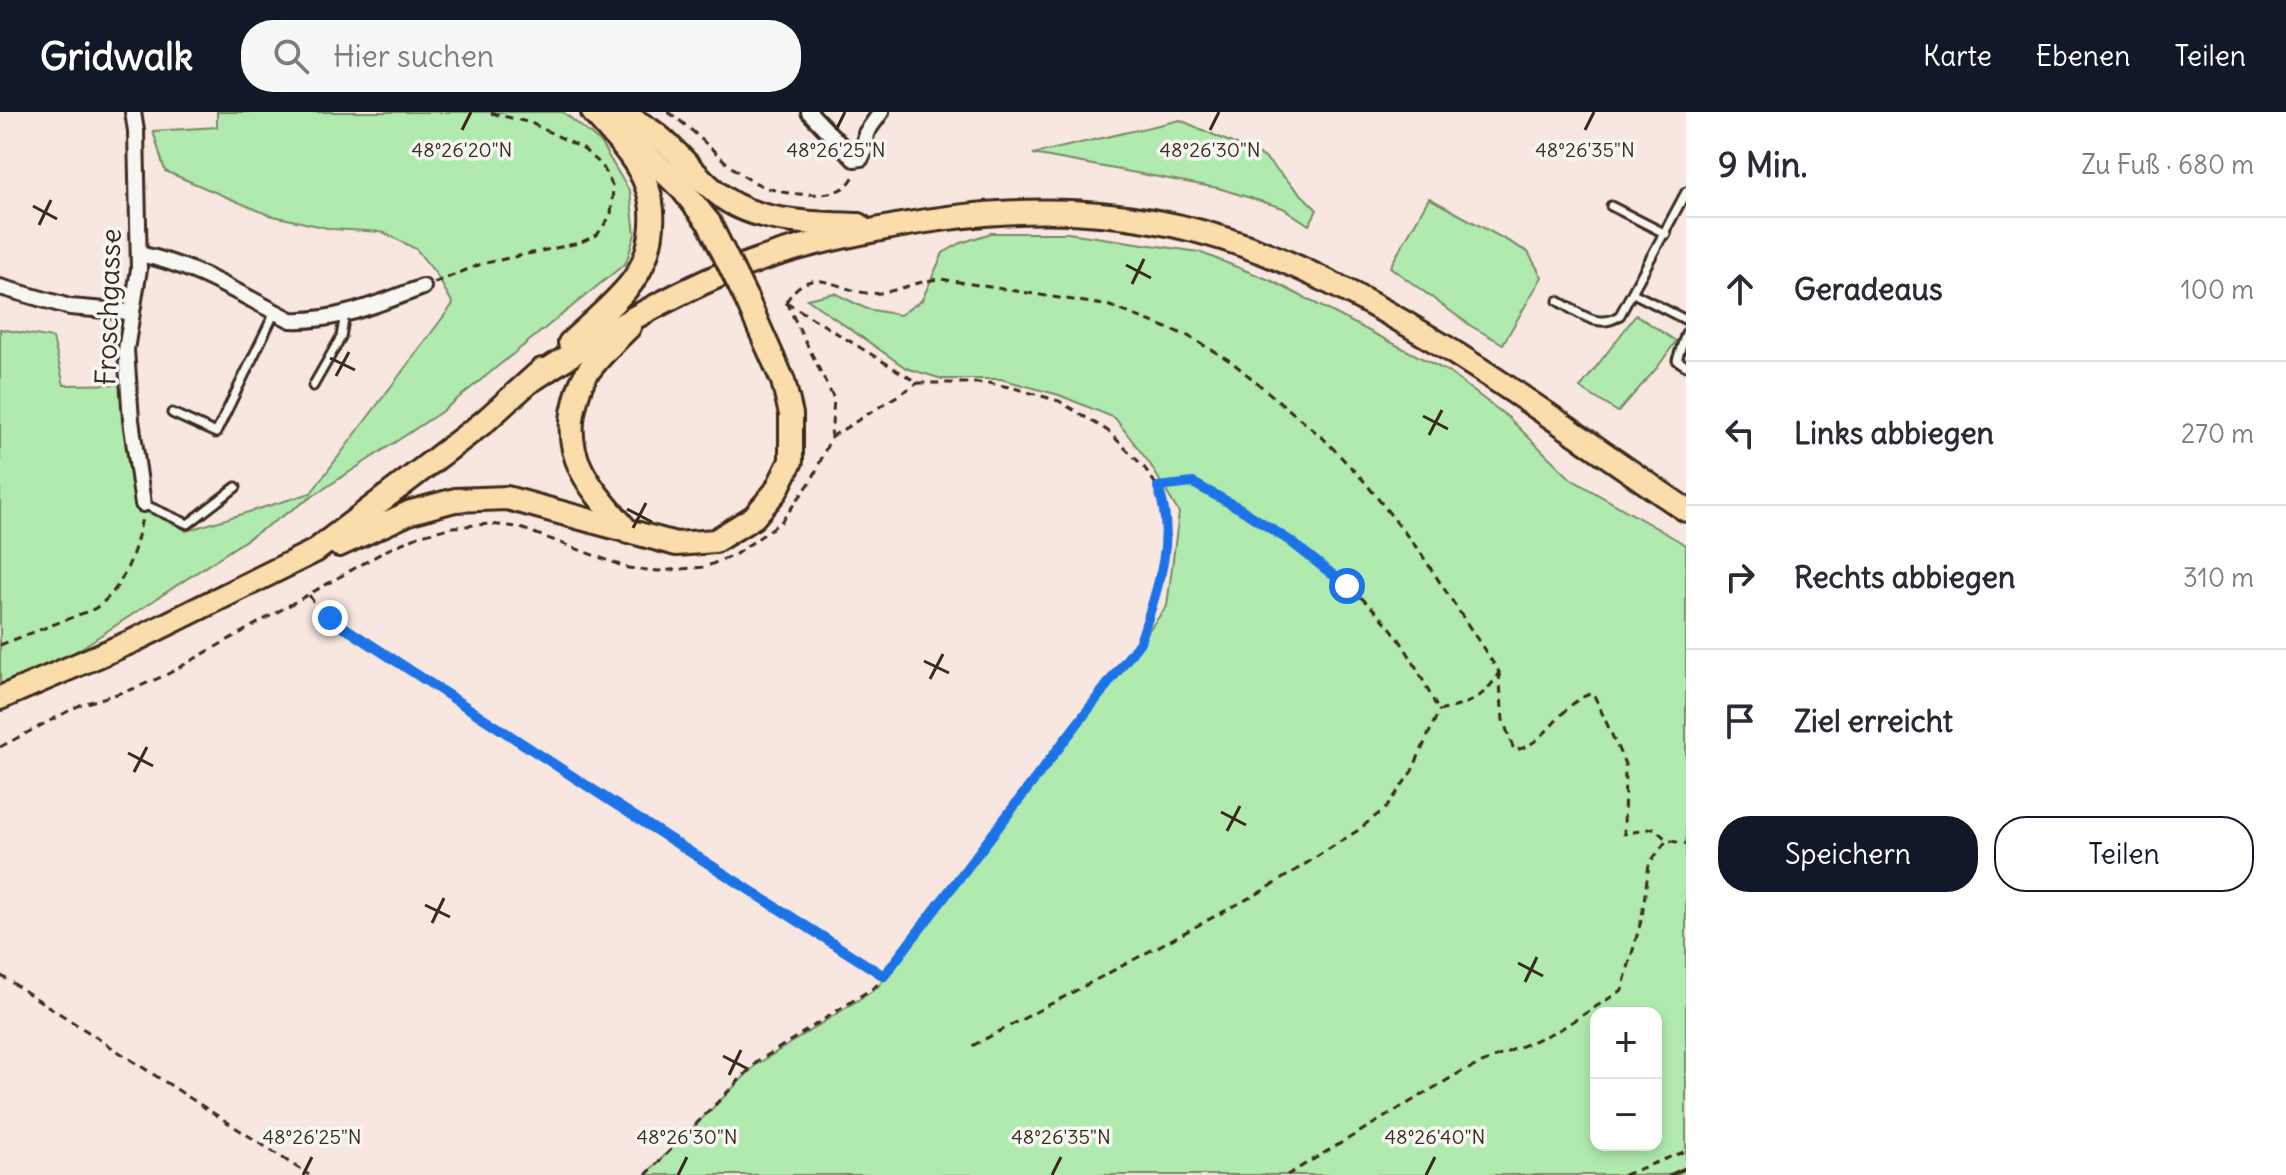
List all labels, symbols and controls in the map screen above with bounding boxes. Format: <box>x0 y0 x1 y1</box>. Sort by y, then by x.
search box <box>241 20 801 92</box>
text: Gridwalk <box>40 33 193 80</box>
icon: search <box>269 34 313 78</box>
text: Hier suchen <box>333 37 494 75</box>
text: Karte <box>1923 38 1992 74</box>
text: Ebenen <box>2036 38 2130 74</box>
text: Teilen <box>2174 38 2246 74</box>
text: 48°26'20"N <box>412 137 512 162</box>
text: 48°26'25"N <box>786 137 886 162</box>
text: 48°26'30"N <box>1159 137 1261 162</box>
text: 48°26'35"N <box>1535 137 1635 162</box>
text: 9 Min. <box>1718 143 1807 186</box>
text: Zu Fuß · 680 m <box>2081 148 2254 181</box>
street label: Froschgasse <box>87 228 129 386</box>
icon: ahead <box>1718 267 1762 311</box>
text: Geradeaus <box>1794 270 1943 308</box>
text: 100 m <box>2180 273 2254 306</box>
icon: left <box>1718 411 1762 455</box>
text: Links abbiegen <box>1794 414 1994 452</box>
text: 270 m <box>2181 417 2254 450</box>
icon: right <box>1718 555 1762 599</box>
text: Rechts abbiegen <box>1794 558 2015 596</box>
text: 310 m <box>2183 561 2254 594</box>
route start <box>1329 568 1365 604</box>
route end <box>312 600 348 636</box>
icon: arrive <box>1718 699 1762 743</box>
text: Ziel erreicht <box>1794 702 1953 740</box>
button: Speichern <box>1718 816 1978 892</box>
button: Teilen <box>1994 816 2254 892</box>
map controls <box>1590 1007 1662 1151</box>
button: + <box>1590 1007 1662 1079</box>
button: − <box>1590 1079 1662 1151</box>
text: 48°26'25"N <box>262 1124 362 1149</box>
text: 48°26'30"N <box>636 1124 738 1149</box>
text: 48°26'35"N <box>1011 1124 1111 1149</box>
text: 48°26'40"N <box>1385 1124 1485 1149</box>

